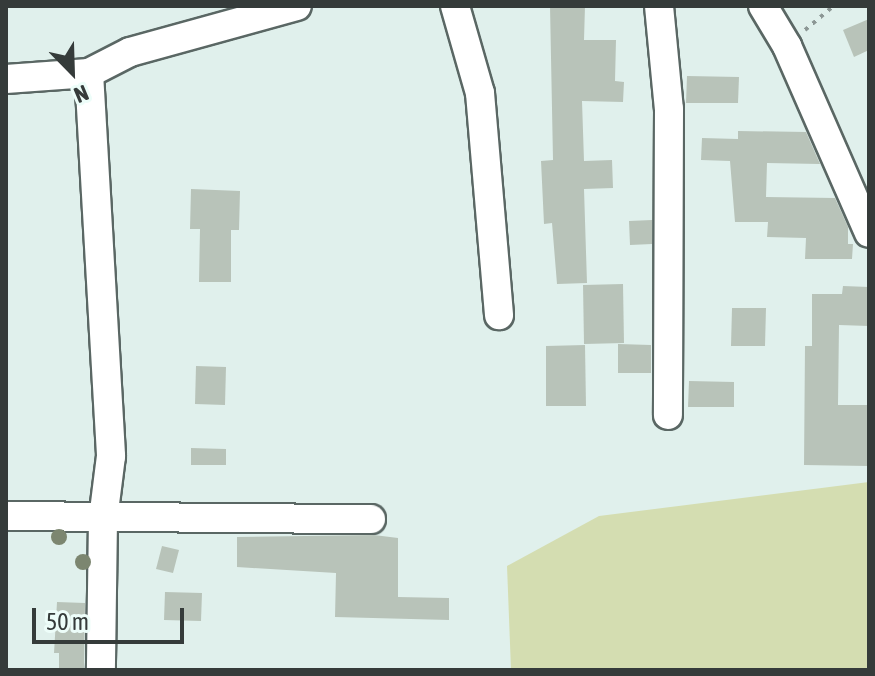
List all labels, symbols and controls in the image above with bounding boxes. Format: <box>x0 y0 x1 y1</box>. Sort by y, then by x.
north arrow <box>32 32 112 112</box>
text: N <box>70 80 92 109</box>
scale bar <box>36 592 188 642</box>
text: 50 m <box>46 608 89 635</box>

